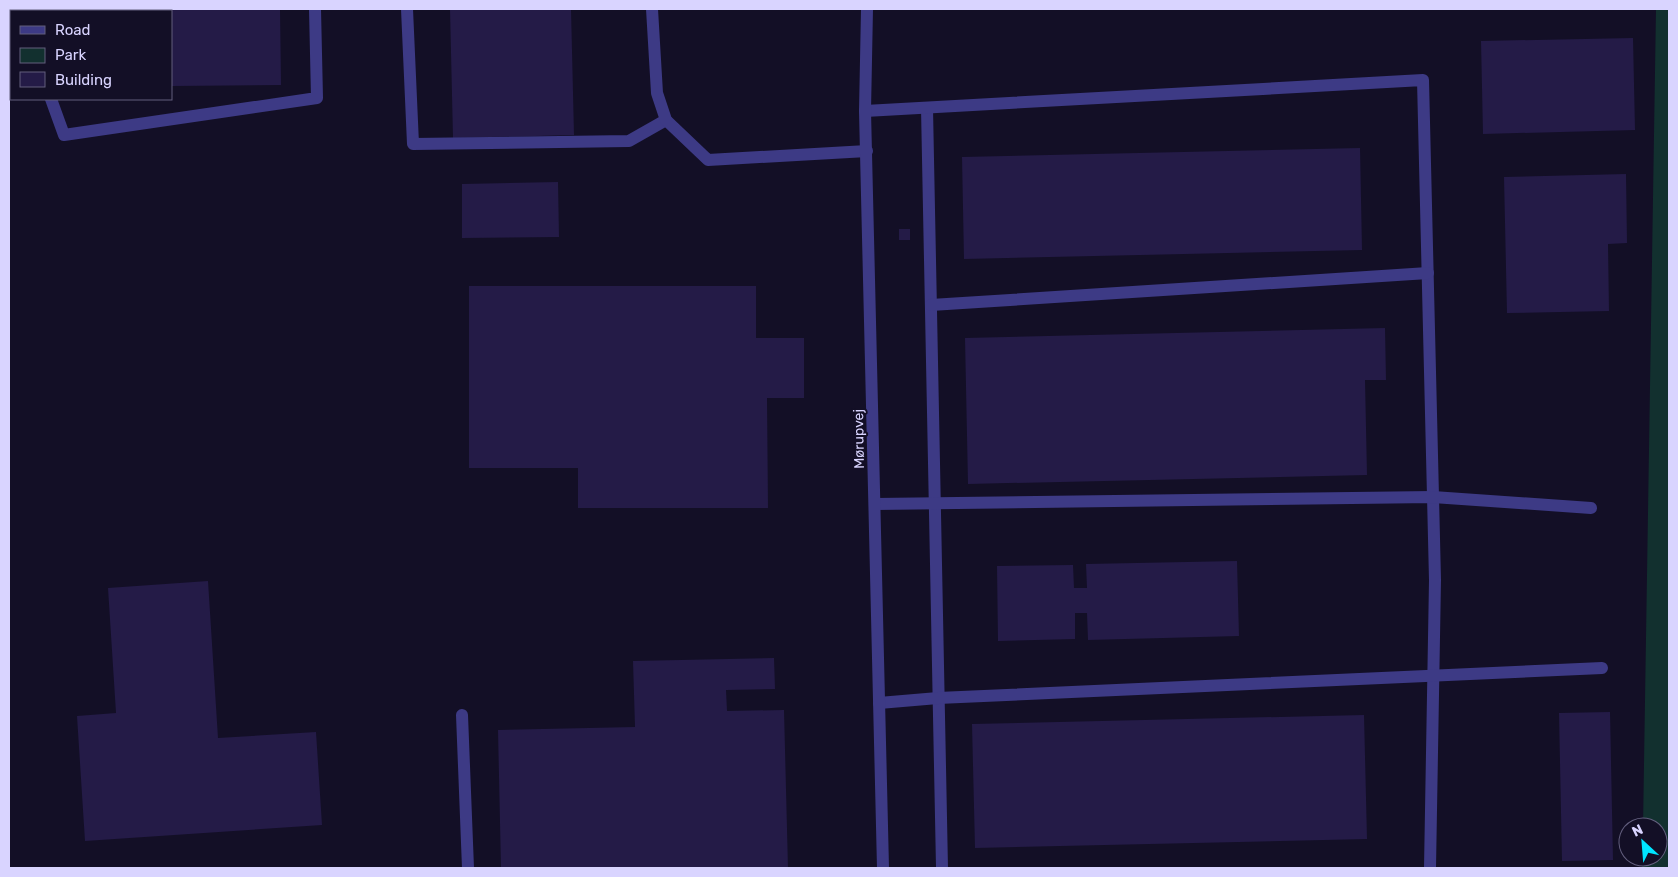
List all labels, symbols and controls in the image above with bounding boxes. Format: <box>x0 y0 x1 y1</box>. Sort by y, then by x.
legend <box>10 10 172 100</box>
text: Road <box>55 21 91 39</box>
text: Park <box>55 46 86 64</box>
text: Building <box>55 71 112 89</box>
street label: Mørupvej <box>850 409 868 469</box>
north arrow <box>1618 817 1668 867</box>
text: N <box>1629 821 1646 841</box>

